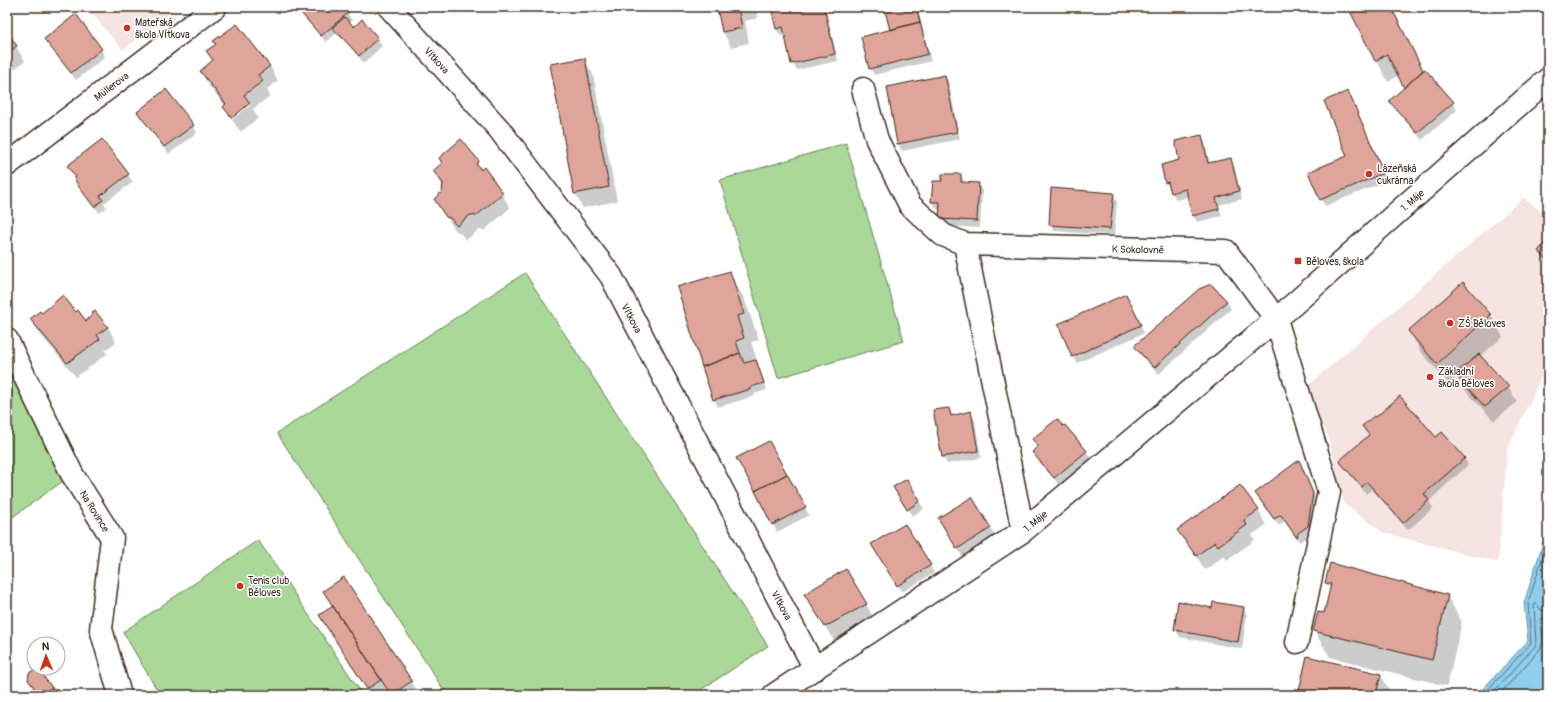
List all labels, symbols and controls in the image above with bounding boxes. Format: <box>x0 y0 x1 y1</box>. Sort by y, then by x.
place label: Mateřská škola Vítkova <box>135 17 190 41</box>
marker: Mateřská škola Vítkova <box>122 23 132 33</box>
street label: Vítkova <box>421 45 451 77</box>
street label: Müllerova <box>92 70 131 104</box>
place label: Lázeňská cukrárna <box>1377 163 1417 187</box>
marker: Lázeňská cukrárna <box>1364 169 1374 179</box>
street label: 1. Máje <box>1398 187 1427 214</box>
street label: K Sokolovně <box>1112 244 1164 256</box>
marker: Běloves, škola <box>1293 256 1303 266</box>
place label: Běloves, škola <box>1306 256 1364 268</box>
street label: Vítkova <box>618 302 644 336</box>
place label: ZŠ Běloves <box>1458 316 1506 330</box>
marker: ZŠ Běloves <box>1445 318 1455 328</box>
place label: Základní škola Běloves <box>1438 366 1494 390</box>
marker: Základní škola Běloves <box>1425 372 1435 382</box>
street label: Na Rovince <box>77 489 112 535</box>
street label: 1. Máje <box>1021 508 1050 535</box>
place label: Tenis club Běloves <box>248 575 289 599</box>
marker: Tenis club Běloves <box>235 581 245 591</box>
street label: Vítkova <box>768 589 794 623</box>
north arrow <box>26 636 66 676</box>
text: N <box>42 640 50 653</box>

